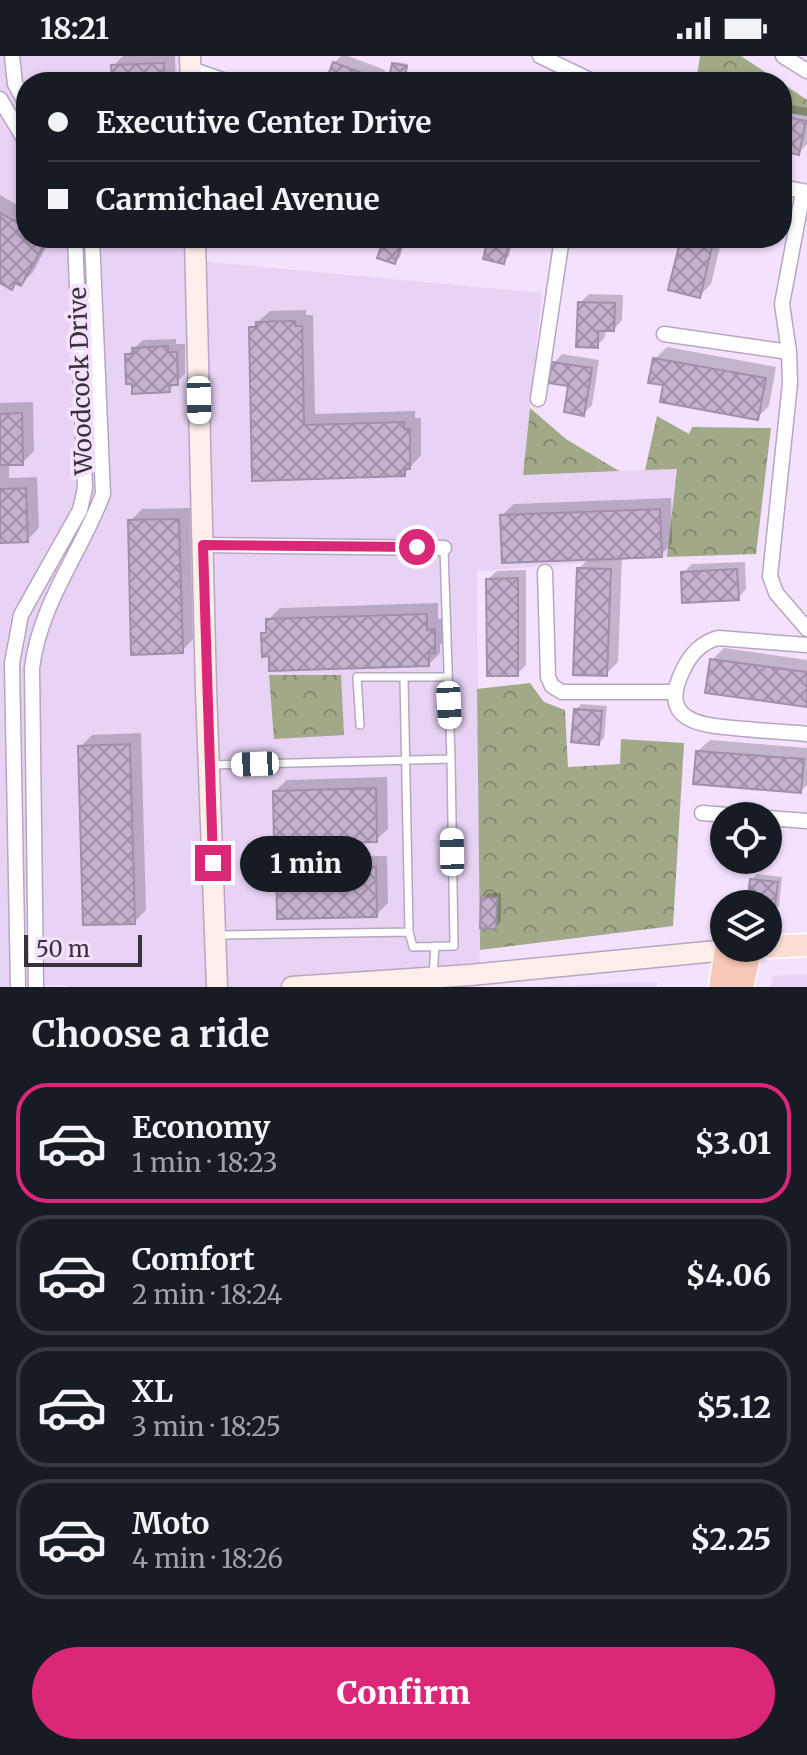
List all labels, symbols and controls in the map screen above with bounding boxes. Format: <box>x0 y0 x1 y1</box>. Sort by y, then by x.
text: 18:21 <box>40 9 109 47</box>
text: Executive Center Drive <box>96 103 432 141</box>
text: Carmichael Avenue <box>96 180 380 218</box>
street label: Woodcock Drive <box>62 286 99 477</box>
car <box>187 376 211 424</box>
route start <box>399 529 435 565</box>
car <box>436 680 462 730</box>
car <box>231 751 279 777</box>
map controls <box>710 802 782 962</box>
button: locate <box>710 802 782 874</box>
car <box>440 828 464 876</box>
callout: 1 min <box>241 835 373 891</box>
route end <box>195 845 231 881</box>
text: 1 min <box>270 847 342 880</box>
button: layers <box>710 890 782 962</box>
scale bar <box>24 931 142 967</box>
text: 50 m <box>36 935 90 963</box>
text: Choose a ride <box>32 1012 269 1057</box>
icon: car <box>36 1107 108 1179</box>
text: Economy <box>132 1108 270 1146</box>
text: $3.01 <box>694 1124 771 1162</box>
text: 1 min · 18:23 <box>132 1146 278 1179</box>
icon: car <box>36 1239 108 1311</box>
text: Comfort <box>132 1240 255 1278</box>
text: $4.06 <box>685 1256 771 1294</box>
text: 2 min · 18:24 <box>132 1278 283 1311</box>
icon: car <box>36 1371 108 1443</box>
text: XL <box>132 1372 173 1410</box>
text: $5.12 <box>696 1388 771 1426</box>
text: 3 min · 18:25 <box>132 1410 281 1443</box>
icon: car <box>36 1503 108 1575</box>
text: Moto <box>132 1504 210 1542</box>
text: $2.25 <box>690 1520 771 1558</box>
text: 4 min · 18:26 <box>132 1542 283 1575</box>
button: Confirm <box>32 1647 775 1739</box>

